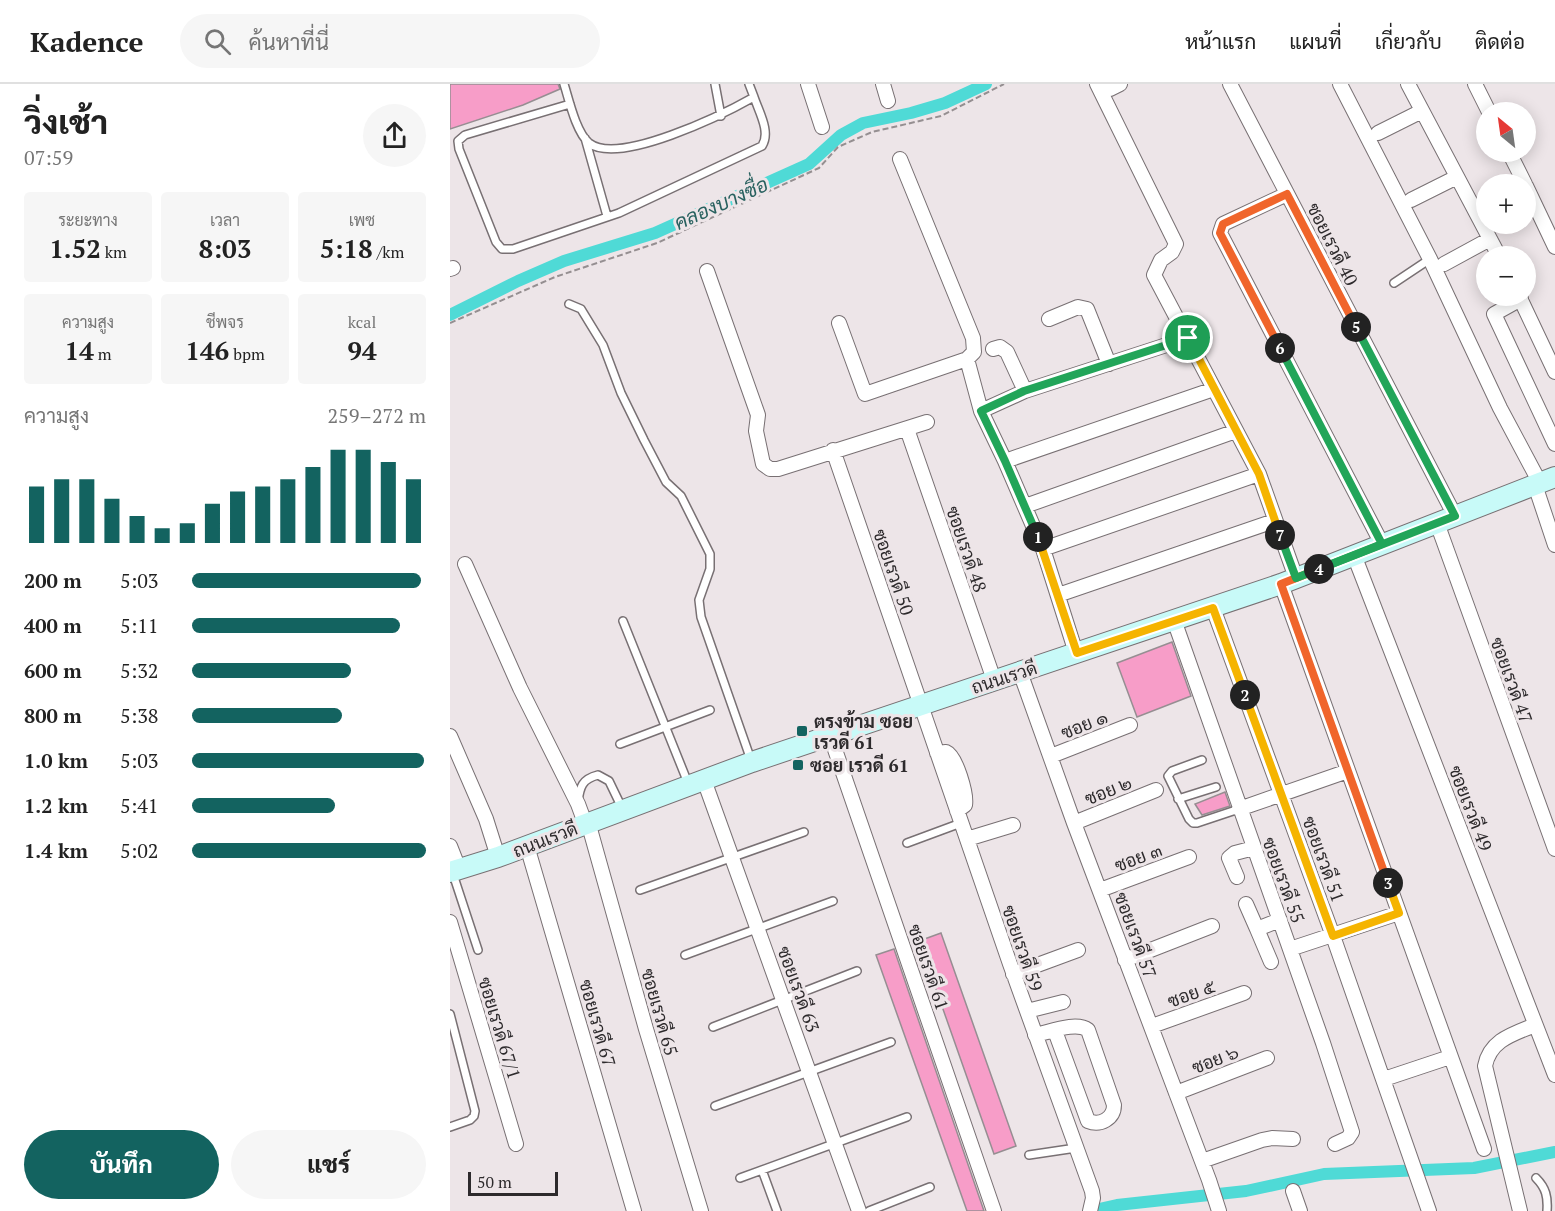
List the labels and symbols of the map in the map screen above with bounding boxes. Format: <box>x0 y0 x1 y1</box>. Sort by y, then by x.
north arrow <box>1476 102 1536 162</box>
water label: คลองบางซื่อ <box>669 168 772 236</box>
street label: ซอยเรวดี 40 <box>1302 199 1364 289</box>
pin <box>1162 312 1213 363</box>
pin: 5 <box>1341 312 1371 342</box>
pin: 6 <box>1265 333 1295 363</box>
street label: ซอยเรวดี 48 <box>941 503 993 595</box>
pin: 7 <box>1265 520 1295 550</box>
pin: 1 <box>1023 522 1053 552</box>
street label: ซอยเรวดี 50 <box>868 526 920 618</box>
pin: 4 <box>1304 554 1334 584</box>
street label: ซอยเรวดี 47 <box>1485 634 1539 726</box>
street label: ถนนเรวดี <box>968 655 1040 699</box>
pin: 2 <box>1230 680 1260 710</box>
street label: ซอย ๑ <box>1057 704 1111 744</box>
place label: ตรงข้าม ซอย เรวดี 61 <box>814 709 913 754</box>
marker: ตรงข้าม ซอย เรวดี 61 <box>795 724 809 738</box>
place label: ซอย เรวดี 61 <box>810 753 909 777</box>
marker: ซอย เรวดี 61 <box>791 758 805 772</box>
street label: ซอยเรวดี 49 <box>1444 762 1498 854</box>
street label: ซอย ๒ <box>1081 770 1135 810</box>
street label: ซอยเรวดี 51 <box>1297 813 1351 905</box>
street label: ถนนเรวดี <box>509 816 581 862</box>
street label: ซอยเรวดี 55 <box>1257 834 1311 926</box>
street label: ซอย ๓ <box>1111 837 1165 877</box>
pin: 3 <box>1373 868 1403 898</box>
street label: ซอยเรวดี 57 <box>1109 889 1163 981</box>
street label: ซอยเรวดี 59 <box>997 902 1049 994</box>
street label: ซอยเรวดี 61 <box>903 921 955 1013</box>
street label: ซอยเรวดี 63 <box>772 943 826 1035</box>
street label: ซอยเรวดี 65 <box>636 966 684 1058</box>
street label: ซอย ๕ <box>1164 973 1219 1013</box>
street label: ซอยเรวดี 67/1 <box>473 974 527 1082</box>
street label: ซอยเรวดี 67 <box>574 977 622 1069</box>
street label: ซอย ๖ <box>1188 1039 1242 1079</box>
scale bar <box>468 1169 558 1196</box>

